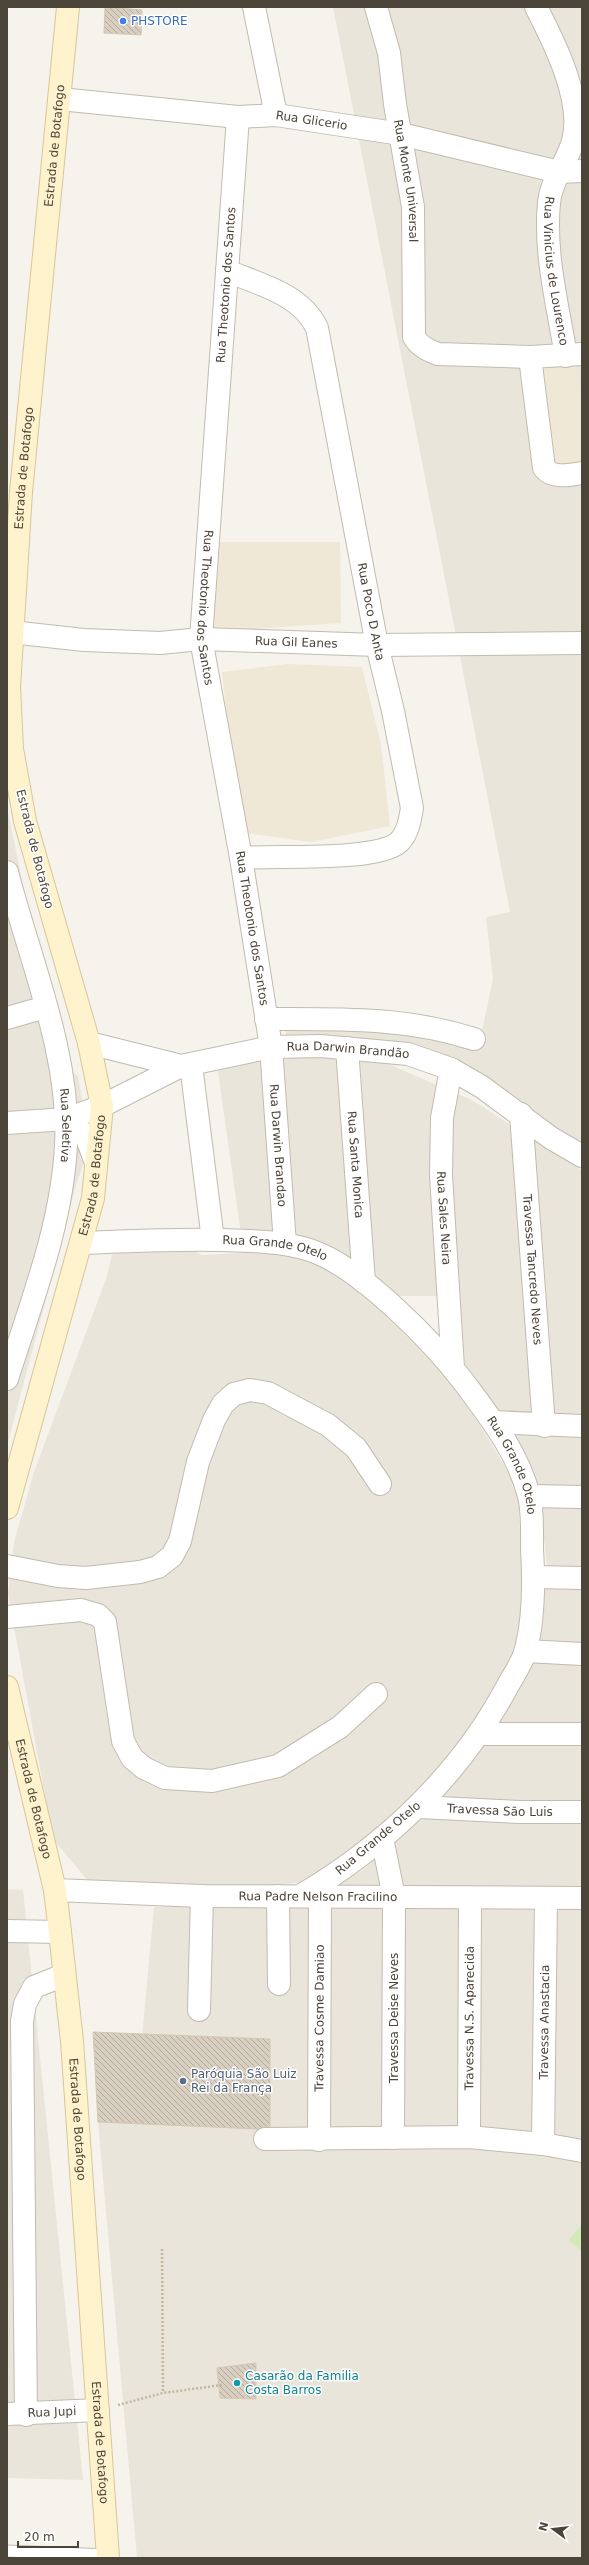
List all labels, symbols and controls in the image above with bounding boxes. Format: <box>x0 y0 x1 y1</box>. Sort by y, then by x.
place label: PHSTORE <box>131 14 188 28</box>
marker: PHSTORE <box>118 16 128 26</box>
street label: Estrada de Botafogo <box>42 84 67 207</box>
street label: Rua Glicerio <box>275 108 348 133</box>
street label: Rua Monte Universal <box>391 118 420 242</box>
street label: Rua Vinicius de Lourenco <box>541 195 571 347</box>
street label: Rua Theotonio dos Santos <box>214 207 238 363</box>
street label: Estrada de Botafogo <box>12 406 36 530</box>
street label: Rua Theotonio dos Santos <box>194 529 216 686</box>
street label: Rua Poco D Anta <box>355 561 388 662</box>
street label: Rua Gil Eanes <box>255 634 338 651</box>
street label: Estrada de Botafogo <box>13 788 57 910</box>
street label: Rua Theotonio dos Santos <box>233 850 271 1007</box>
street label: Rua Darwin Brandão <box>286 1039 410 1061</box>
street label: Rua Darwin Brandao <box>267 1083 289 1207</box>
street label: Rua Seletiva <box>57 1087 73 1163</box>
street label: Rua Santa Monica <box>345 1110 366 1219</box>
street label: Estrada de Botafogo <box>76 1114 108 1238</box>
street label: Rua Sales Neira <box>434 1171 454 1266</box>
street label: Travessa Tancredo Neves <box>520 1193 545 1345</box>
street label: Rua Grande Otelo <box>222 1233 330 1264</box>
street label: Rua Grande Otelo <box>484 1413 539 1515</box>
street label: Estrada de Botafogo <box>13 1738 54 1860</box>
street label: Rua Grande Otelo <box>333 1798 423 1878</box>
street label: Travessa Sāo Luis <box>446 1801 553 1819</box>
street label: Rua Padre Nelson Fracilino <box>238 1889 397 1904</box>
street label: Travessa Cosme Damiao <box>312 1944 327 2093</box>
street label: Travessa N.S. Aparecida <box>462 1946 477 2091</box>
street label: Travessa Deise Neves <box>387 1953 401 2084</box>
street label: Travessa Anastacia <box>537 1964 552 2081</box>
street label: Estrada de Botafogo <box>66 2058 89 2181</box>
place label: Paróquia São Luiz Rei da França <box>191 2067 297 2095</box>
marker: Paróquia São Luiz Rei da França <box>178 2076 188 2086</box>
place label: Casarão da Familia Costa Barros <box>245 2369 359 2397</box>
marker: Casarão da Familia Costa Barros <box>232 2378 242 2388</box>
street label: Estrada de Botafogo <box>89 2381 111 2504</box>
street label: Rua Jupi <box>27 2404 77 2420</box>
north arrow <box>533 2509 573 2549</box>
text: N <box>536 2520 551 2533</box>
scale bar <box>18 2523 78 2549</box>
text: 20 m <box>24 2530 55 2544</box>

